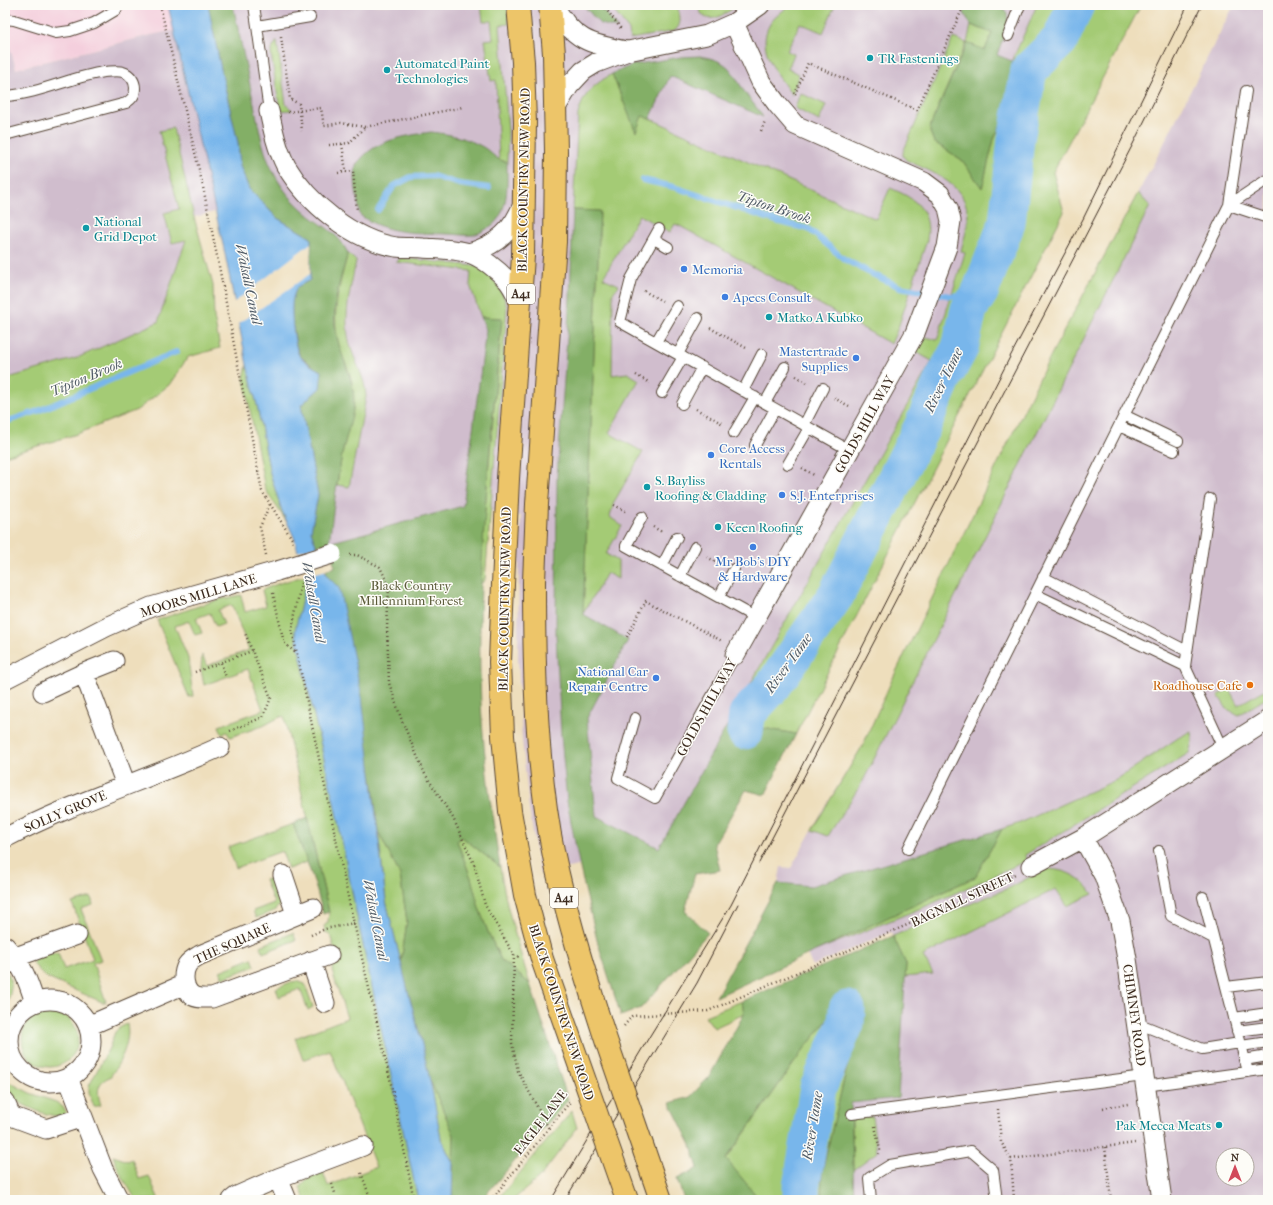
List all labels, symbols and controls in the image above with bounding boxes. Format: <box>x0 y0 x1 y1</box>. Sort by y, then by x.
place label: TR Fastenings <box>878 51 959 66</box>
marker: TR Fastenings <box>865 53 875 63</box>
place label: Automated Paint Technologies <box>394 56 490 86</box>
marker: Automated Paint Technologies <box>382 65 392 75</box>
street label: BLACK COUNTRY NEW ROAD <box>514 88 533 272</box>
water label: Tipton Brook <box>735 188 813 227</box>
place label: National Grid Depot <box>94 214 157 244</box>
marker: National Grid Depot <box>81 223 91 233</box>
water label: Walsall Canal <box>232 242 266 327</box>
place label: Memoria <box>692 262 744 277</box>
marker: Memoria <box>679 264 689 274</box>
road number: A41 <box>507 284 535 304</box>
place label: Apecs Consult <box>732 290 812 305</box>
marker: Apecs Consult <box>720 292 730 302</box>
place label: Matko A Kubko <box>777 310 863 325</box>
marker: Matko A Kubko <box>764 312 774 322</box>
place label: Mastertrade Supplies <box>779 344 849 374</box>
water label: River Tame <box>920 345 966 416</box>
marker: Mastertrade Supplies <box>851 353 861 363</box>
water label: Tipton Brook <box>48 355 125 400</box>
street label: GOLDS HILL WAY <box>831 372 898 476</box>
place label: Core Access Rentals <box>719 441 785 471</box>
marker: Core Access Rentals <box>706 450 716 460</box>
place label: S. Bayliss Roofing & Cladding <box>655 473 767 503</box>
marker: S. Bayliss Roofing & Cladding <box>642 482 652 492</box>
place label: S.J. Enterprises <box>790 488 874 503</box>
marker: S.J. Enterprises <box>777 490 787 500</box>
street label: BLACK COUNTRY NEW ROAD <box>495 507 514 691</box>
place label: Keen Roofing <box>726 520 804 535</box>
marker: Keen Roofing <box>713 522 723 532</box>
marker: Mr Bob's DIY & Hardware <box>748 542 758 552</box>
place label: Mr Bob's DIY & Hardware <box>715 554 792 584</box>
water label: Walsall Canal <box>298 560 329 645</box>
street label: MOORS MILL LANE <box>138 571 258 620</box>
park label: Black Country Millennium Forest <box>359 578 463 608</box>
water label: River Tame <box>761 630 816 697</box>
street label: GOLDS HILL WAY <box>673 655 740 759</box>
place label: National Car Repair Centre <box>568 664 649 694</box>
marker: National Car Repair Centre <box>651 673 661 683</box>
place label: Roadhouse Cafe <box>1153 678 1243 693</box>
marker: Roadhouse Cafe <box>1245 680 1255 690</box>
street label: SOLLY GROVE <box>22 787 109 836</box>
street label: BAGNALL STREET <box>908 869 1016 930</box>
water label: Walsall Canal <box>359 878 392 963</box>
road number: A41 <box>550 888 578 908</box>
street label: THE SQUARE <box>192 920 273 967</box>
street label: BLACK COUNTRY NEW ROAD <box>526 922 597 1102</box>
street label: CHIMNEY ROAD <box>1120 963 1149 1067</box>
street label: EAGLE LANE <box>510 1087 570 1158</box>
water label: River Tame <box>799 1090 826 1163</box>
place label: Pak Mecca Meats <box>1116 1118 1211 1133</box>
marker: Pak Mecca Meats <box>1214 1120 1224 1130</box>
north arrow <box>1215 1147 1255 1187</box>
text: N <box>1231 1151 1240 1164</box>

